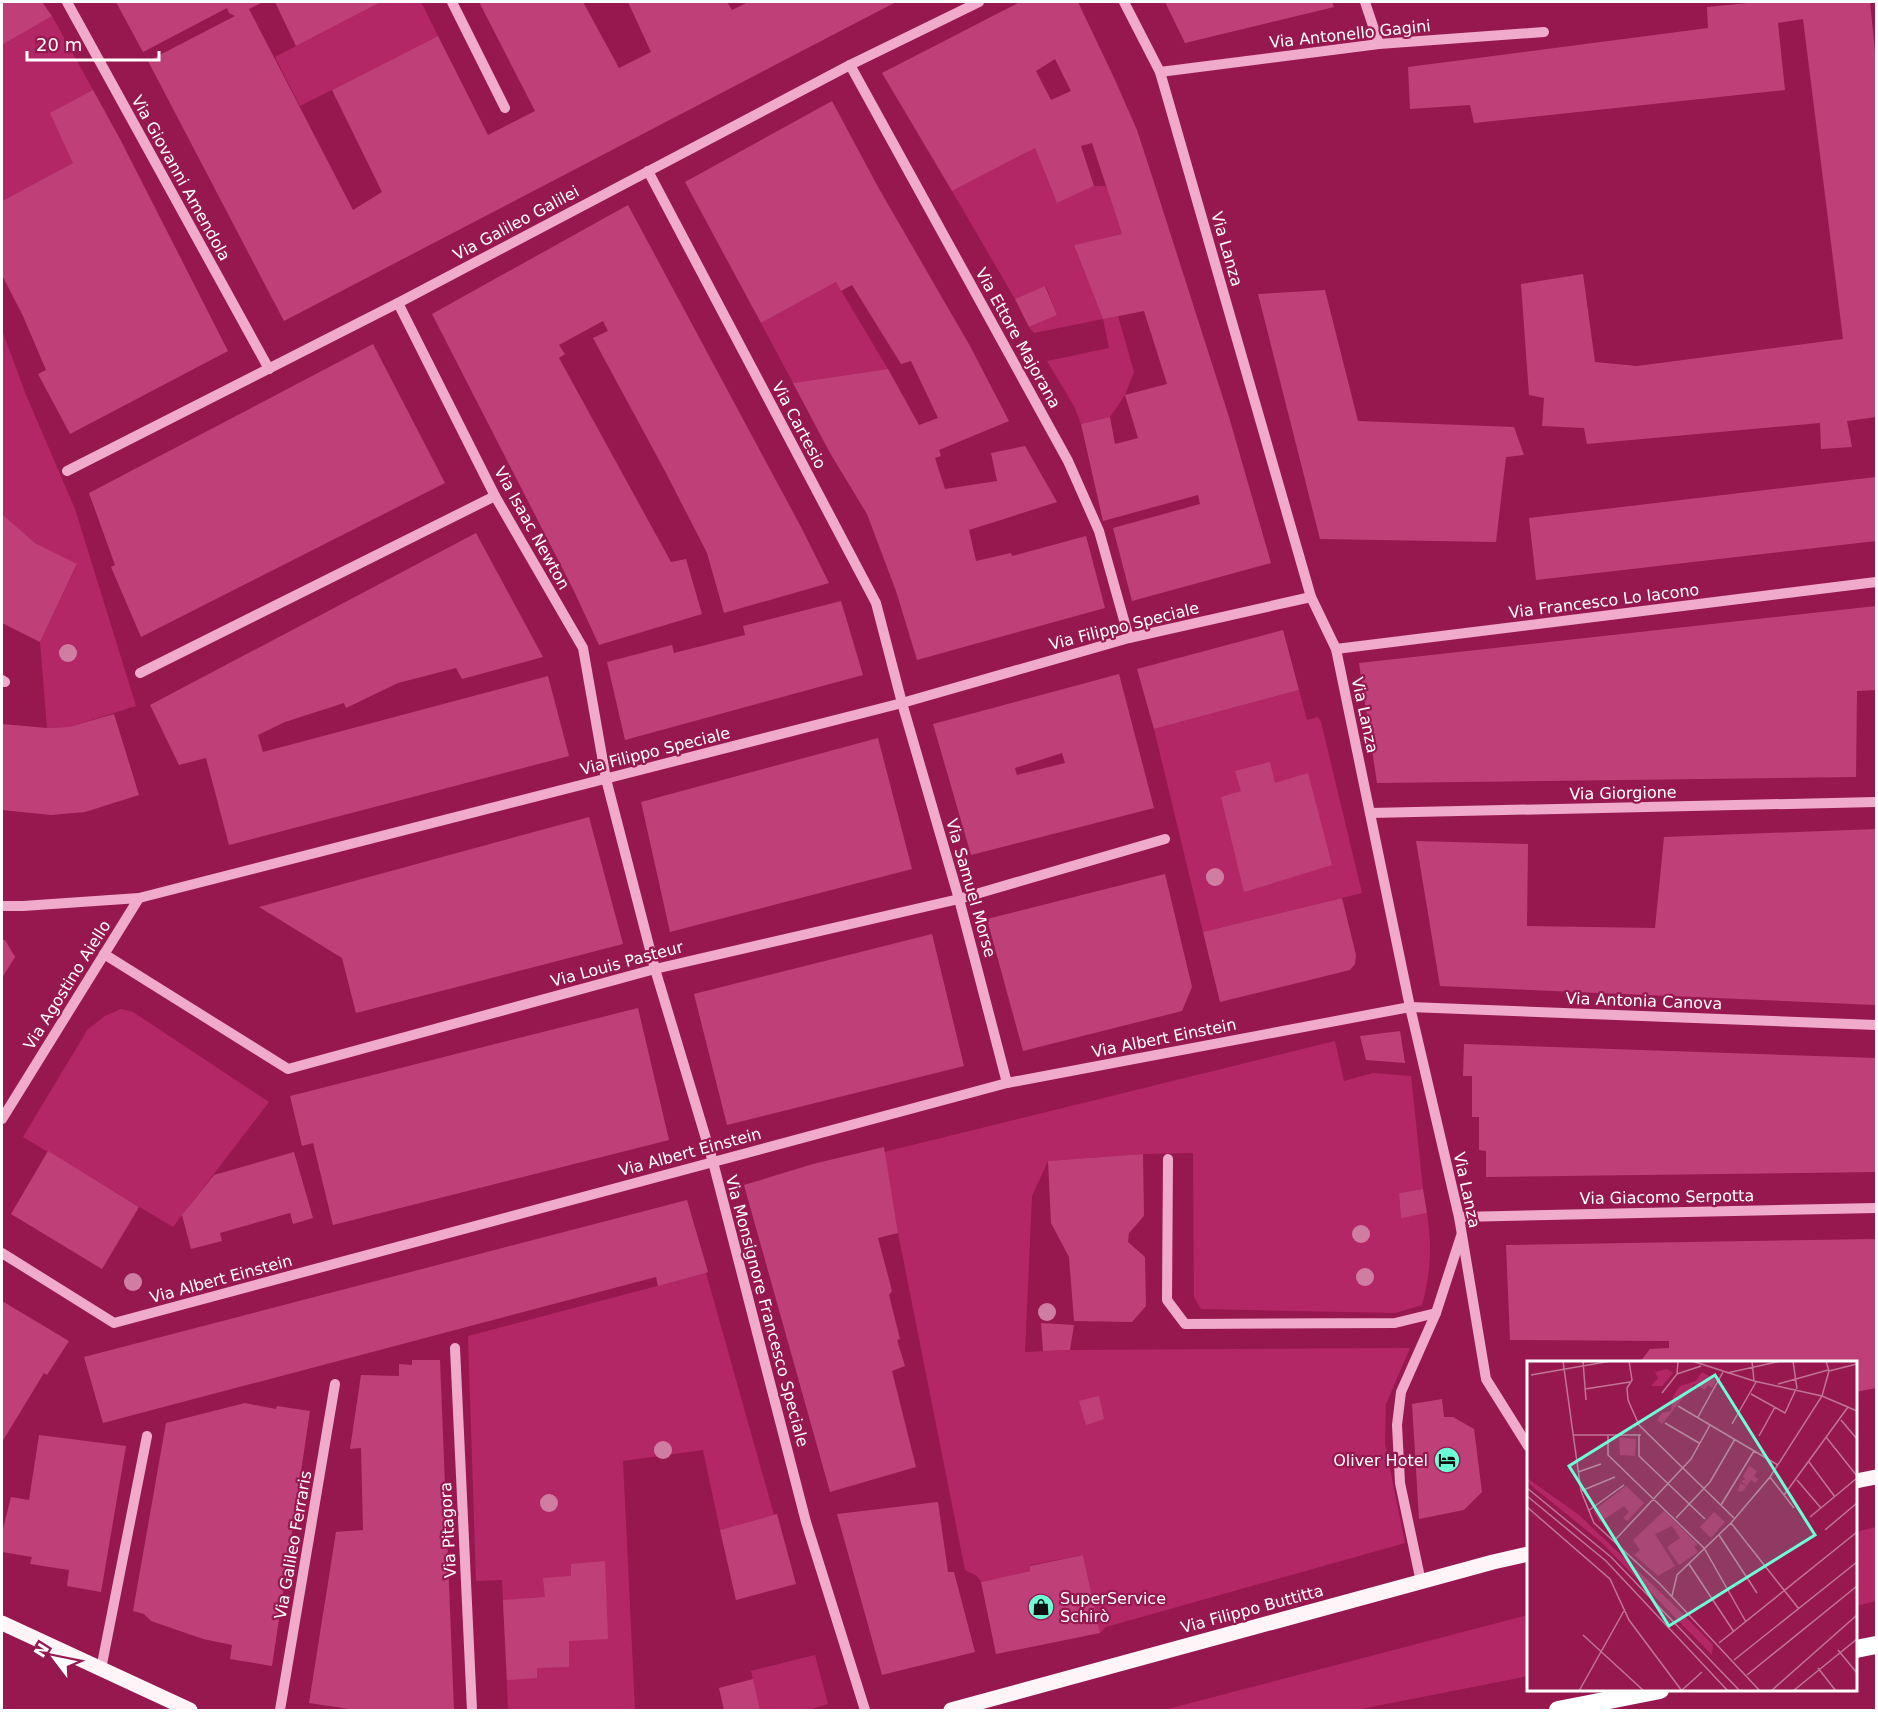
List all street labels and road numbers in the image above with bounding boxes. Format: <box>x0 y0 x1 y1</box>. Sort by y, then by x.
street label: Via Antonello Gagini <box>1268 16 1432 52</box>
street label: Via Giovanni Amendola <box>128 92 234 264</box>
street label: Via Galileo Galilei <box>450 182 582 264</box>
street label: Via Lanza <box>1207 209 1247 289</box>
street label: Via Ettore Majorana <box>971 264 1065 412</box>
street label: Via Cartesio <box>768 378 830 472</box>
street label: Via Isaac Newton <box>490 463 574 593</box>
street label: Via Francesco Lo Iacono <box>1508 580 1700 622</box>
street label: Via Filippo Speciale <box>1047 598 1201 654</box>
street label: Via Lanza <box>1348 675 1382 755</box>
street label: Via Filippo Speciale <box>578 723 732 779</box>
street label: Via Giorgione <box>1569 783 1677 803</box>
street label: Via Samuel Morse <box>942 816 1000 960</box>
street label: Via Agostino Aiello <box>20 917 114 1053</box>
street label: Via Louis Pasteur <box>549 937 686 991</box>
street label: Via Antonia Canova <box>1565 989 1723 1013</box>
street label: Via Albert Einstein <box>1090 1015 1238 1061</box>
street label: Via Albert Einstein <box>617 1124 763 1180</box>
street label: Via Lanza <box>1450 1150 1484 1230</box>
street label: Via Monsignore Francesco Speciale <box>722 1173 812 1449</box>
street label: Via Giacomo Serpotta <box>1580 1186 1754 1208</box>
street label: Via Albert Einstein <box>148 1251 294 1307</box>
street label: Via Galileo Ferraris <box>271 1469 315 1621</box>
street label: Via Pitagora <box>436 1482 460 1578</box>
street label: Via Filippo Buttitta <box>1179 1581 1325 1637</box>

